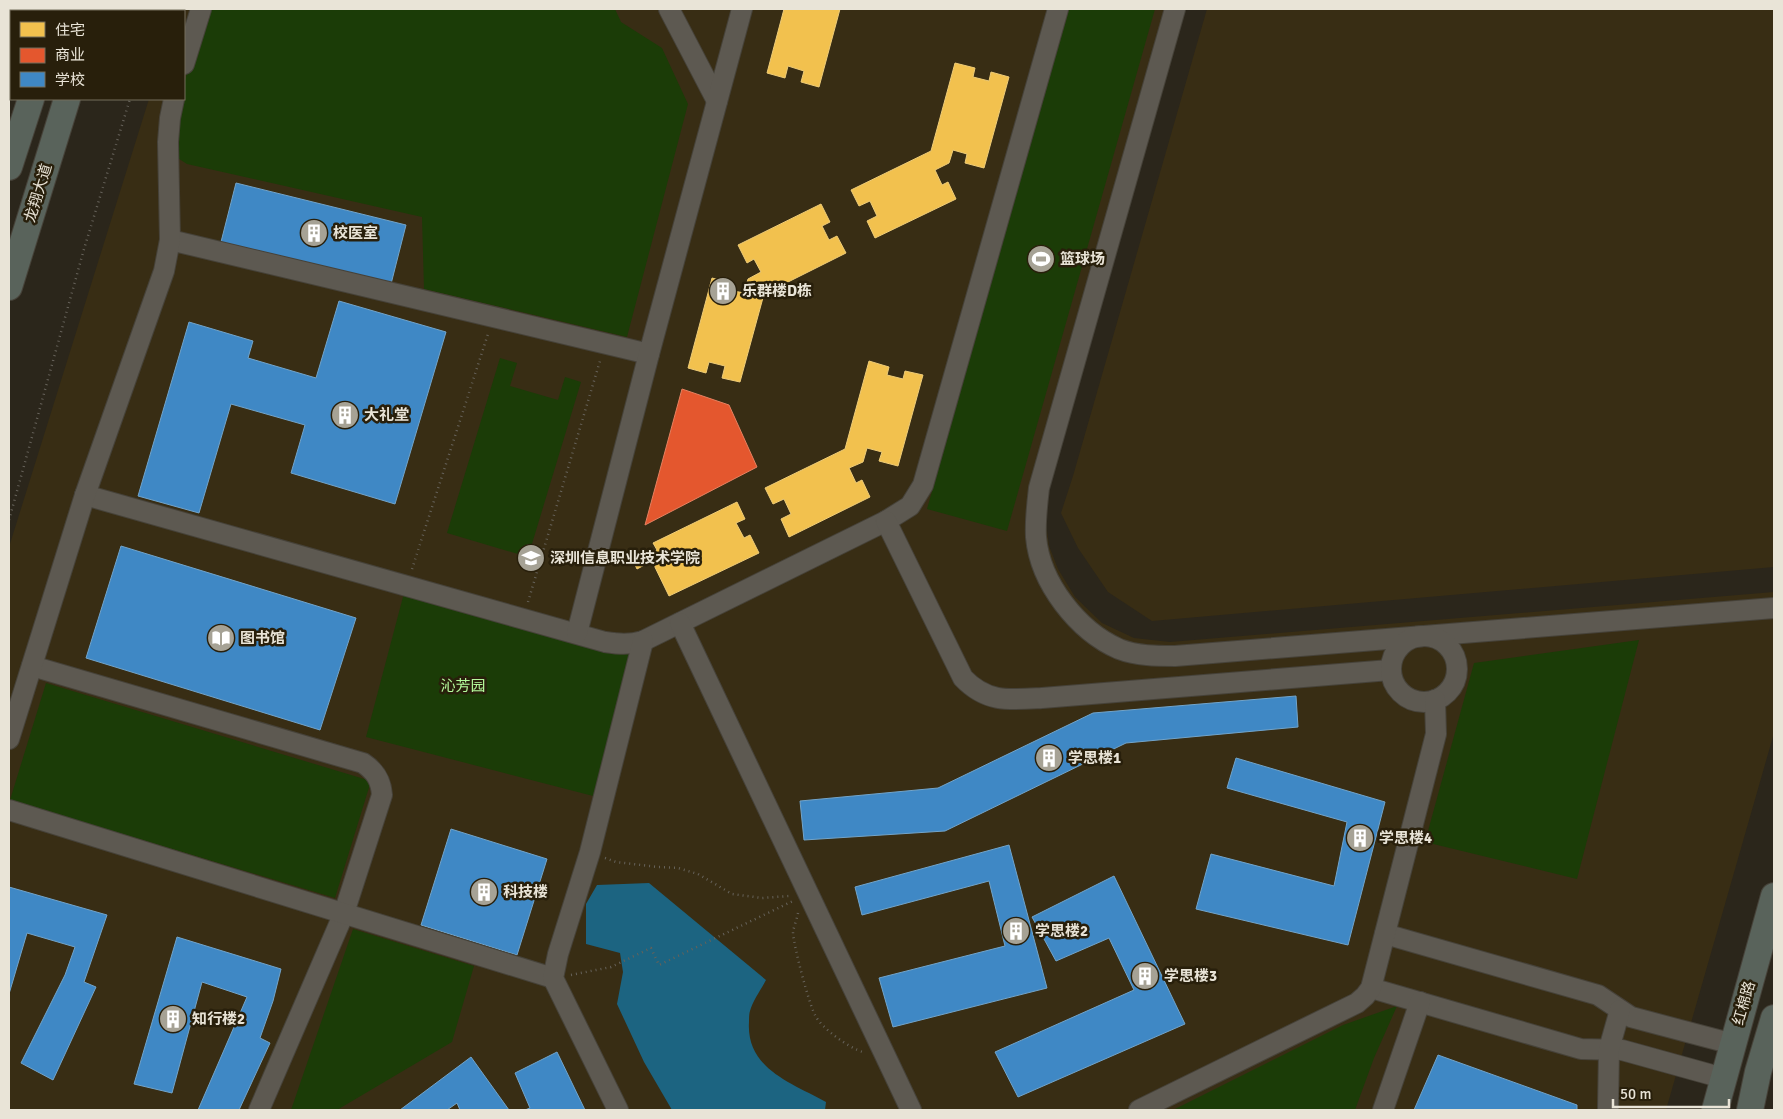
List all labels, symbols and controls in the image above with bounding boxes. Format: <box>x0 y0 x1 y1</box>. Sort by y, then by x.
legend <box>10 10 185 100</box>
text: 住宅 <box>55 21 85 39</box>
text: 商业 <box>55 46 85 64</box>
text: 学校 <box>55 71 85 89</box>
street label: 龙翔大道 <box>21 162 55 224</box>
building icon: 校医室 <box>299 218 329 248</box>
place label: 校医室 <box>333 224 378 242</box>
sports icon: 篮球场 <box>1026 244 1056 274</box>
place label: 篮球场 <box>1060 250 1105 268</box>
building icon: 乐群楼D栋 <box>708 276 738 306</box>
place label: 乐群楼D栋 <box>742 282 812 300</box>
building icon: 大礼堂 <box>330 400 360 430</box>
place label: 大礼堂 <box>364 406 409 424</box>
school or university icon: 深圳信息职业技术学院 <box>516 543 546 573</box>
place label: 深圳信息职业技术学院 <box>550 549 700 567</box>
library icon: 图书馆 <box>206 623 236 653</box>
place label: 图书馆 <box>240 629 285 647</box>
park label: 沁芳园 <box>440 677 486 695</box>
building icon: 学思楼1 <box>1034 743 1064 773</box>
place label: 学思楼1 <box>1068 749 1121 767</box>
building icon: 学思楼4 <box>1345 823 1375 853</box>
place label: 学思楼4 <box>1379 829 1432 847</box>
building icon: 科技楼 <box>469 877 499 907</box>
place label: 科技楼 <box>503 883 548 901</box>
building icon: 学思楼2 <box>1001 916 1031 946</box>
place label: 学思楼2 <box>1035 922 1088 940</box>
building icon: 学思楼3 <box>1130 961 1160 991</box>
place label: 学思楼3 <box>1164 967 1217 985</box>
street label: 红棉路 <box>1729 979 1759 1027</box>
building icon: 知行楼2 <box>158 1004 188 1034</box>
place label: 知行楼2 <box>192 1010 245 1028</box>
scale bar <box>1613 1076 1729 1108</box>
text: 50 m <box>1620 1085 1651 1103</box>

